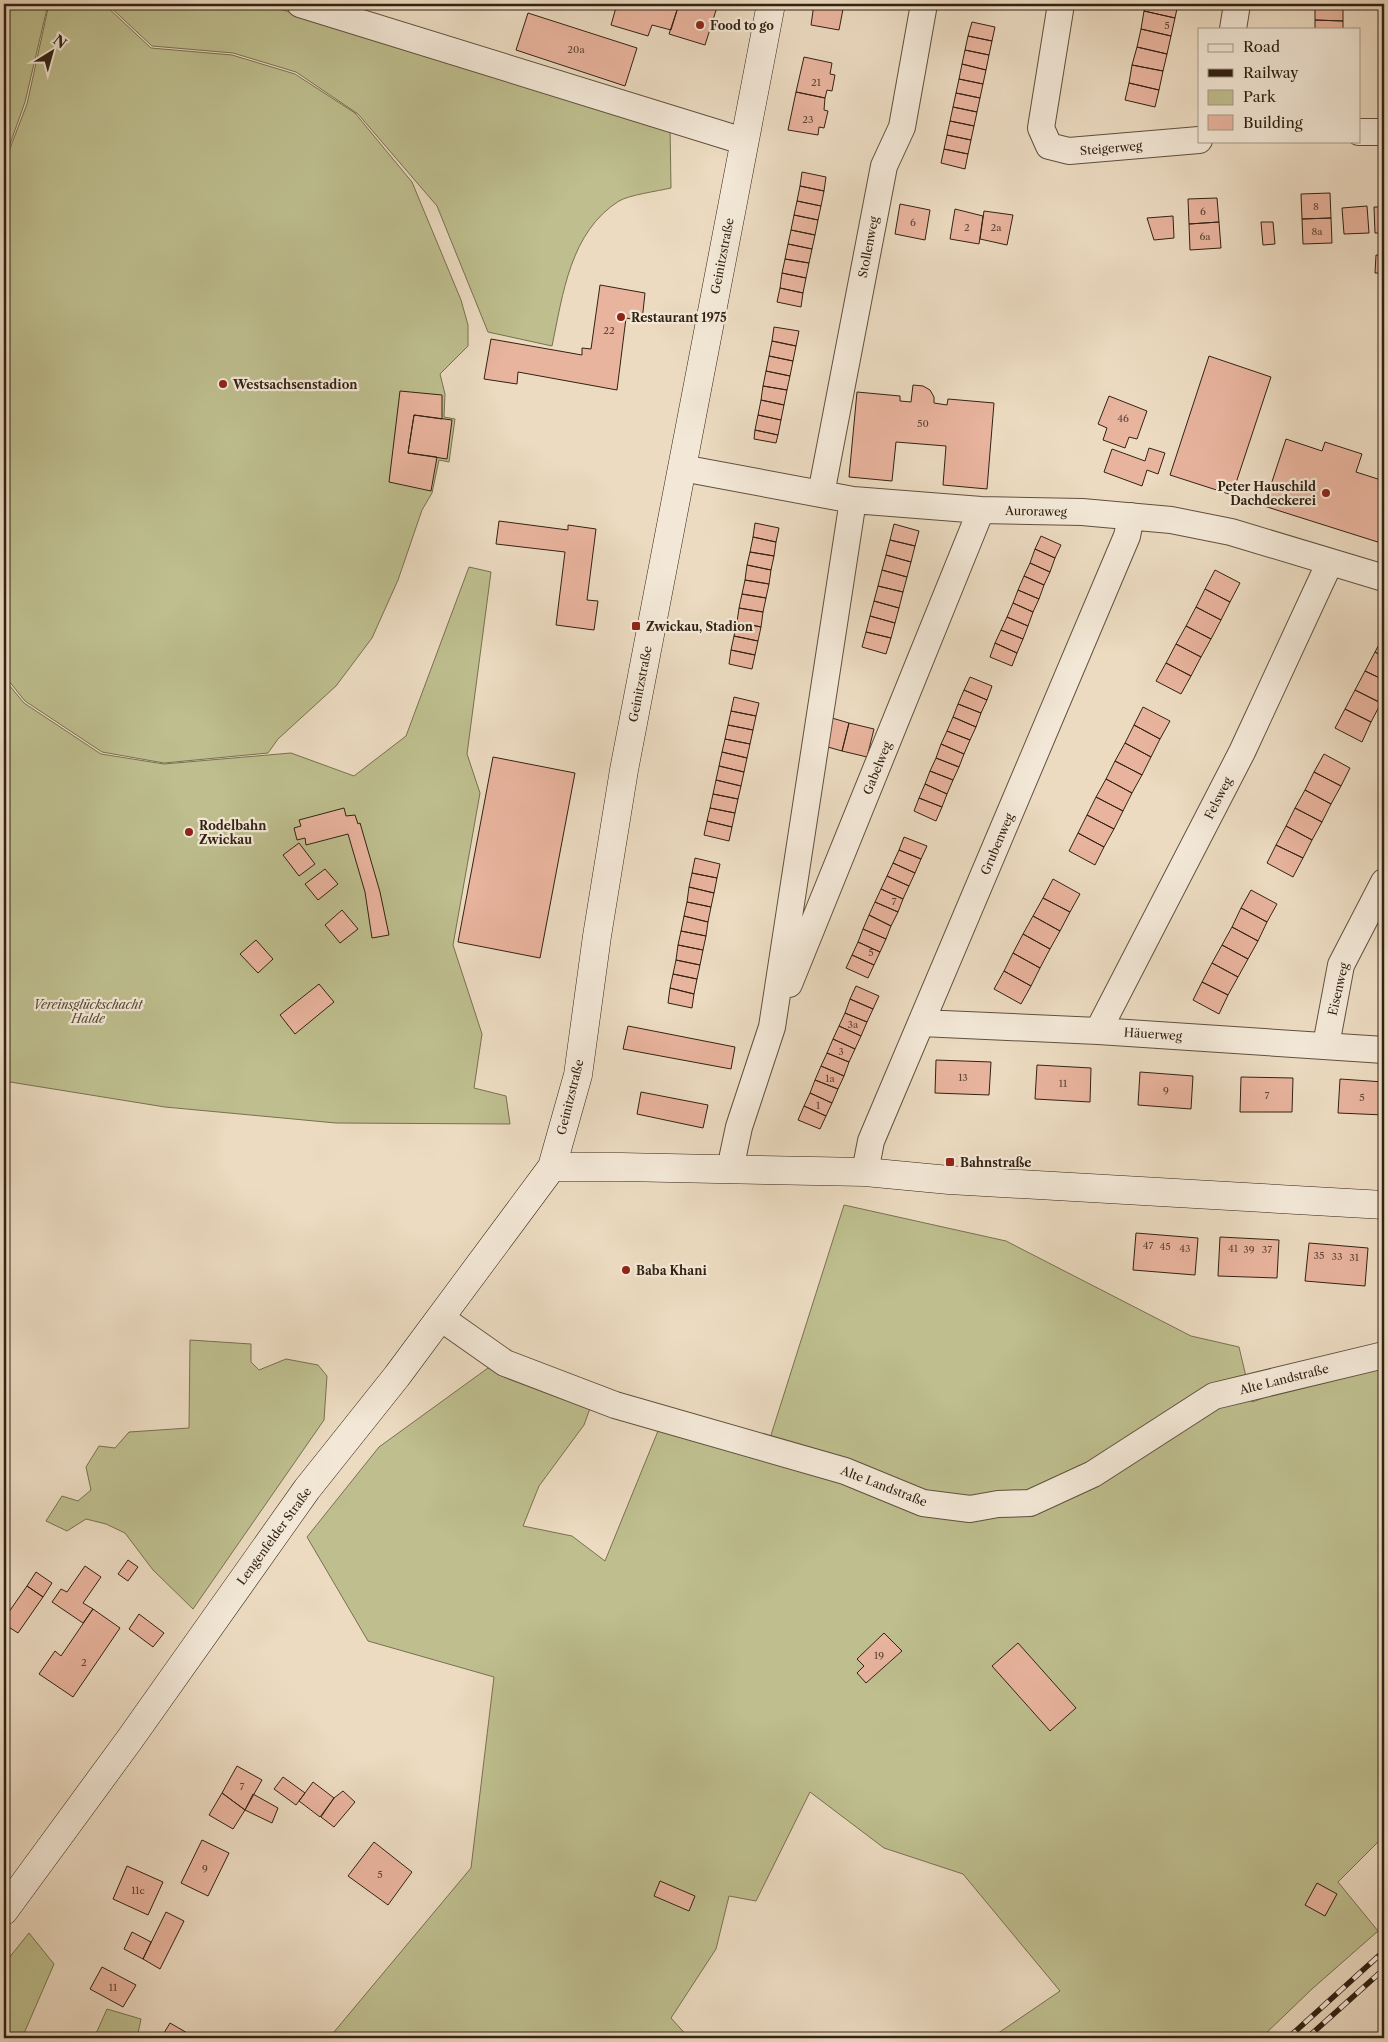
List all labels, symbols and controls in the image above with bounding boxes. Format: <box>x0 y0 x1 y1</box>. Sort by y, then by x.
place label: Food to go <box>710 18 774 33</box>
marker: Food to go <box>694 19 706 31</box>
house number: 5 <box>1164 19 1170 32</box>
north arrow <box>28 28 78 78</box>
legend <box>1198 28 1360 142</box>
text: N <box>50 31 70 52</box>
text: Road <box>1243 37 1280 56</box>
house number: 20a <box>567 43 585 56</box>
text: Railway <box>1243 63 1299 82</box>
house number: 21 <box>811 76 822 89</box>
text: Park <box>1243 87 1277 106</box>
house number: 23 <box>802 113 814 126</box>
text: Building <box>1243 113 1303 132</box>
street label: Steigerweg <box>1079 138 1143 158</box>
house number: 8 <box>1313 200 1319 213</box>
house number: 6 <box>1200 205 1206 218</box>
street label: Stollenweg <box>855 214 881 279</box>
street label: Geinitzstraße <box>707 216 737 295</box>
house number: 6 <box>910 216 916 229</box>
house number: 2 <box>964 221 970 234</box>
house number: 2a <box>990 221 1002 234</box>
house number: 8a <box>1311 225 1323 238</box>
house number: 6a <box>1199 230 1211 243</box>
place label: Restaurant 1975 <box>631 310 727 325</box>
marker: Restaurant 1975 <box>615 311 627 323</box>
house number: 22 <box>603 324 615 337</box>
place label: Westsachsenstadion <box>232 377 358 392</box>
marker: Westsachsenstadion <box>217 378 229 390</box>
house number: 46 <box>1117 412 1129 425</box>
house number: 50 <box>917 417 929 430</box>
place label: Peter Hauschild Dachdeckerei <box>1217 479 1317 508</box>
marker: Peter Hauschild Dachdeckerei <box>1320 487 1332 499</box>
street label: Auroraweg <box>1004 503 1068 519</box>
place label: Zwickau, Stadion <box>646 619 754 634</box>
marker: Zwickau, Stadion <box>630 620 642 632</box>
street label: Geinitzstraße <box>625 644 655 723</box>
street label: Gabelweg <box>860 739 895 797</box>
street label: Felsweg <box>1201 774 1235 822</box>
street label: Grubenweg <box>977 810 1017 877</box>
place label: Rodelbahn Zwickau <box>199 818 267 847</box>
marker: Rodelbahn Zwickau <box>183 826 195 838</box>
house number: 7 <box>892 895 897 908</box>
house number: 5 <box>868 946 874 959</box>
street label: Eisenweg <box>1325 960 1352 1017</box>
park label: Vereinsglückschacht Halde <box>33 997 143 1026</box>
house number: 3a <box>848 1018 859 1031</box>
street label: Häuerweg <box>1123 1024 1183 1044</box>
house number: 3 <box>838 1045 844 1058</box>
street label: Geinitzstraße <box>553 1057 587 1136</box>
house number: 13 <box>958 1071 968 1084</box>
house number: 1a <box>825 1072 835 1085</box>
house number: 11 <box>1059 1077 1068 1090</box>
house number: 9 <box>1163 1084 1169 1097</box>
house number: 7 <box>1265 1089 1270 1102</box>
house number: 5 <box>1359 1091 1365 1104</box>
house number: 1 <box>816 1099 821 1112</box>
place label: Bahnstraße <box>960 1155 1032 1170</box>
marker: Bahnstraße <box>944 1156 956 1168</box>
house number: 47 <box>1143 1239 1153 1252</box>
house number: 45 <box>1159 1240 1171 1253</box>
house number: 43 <box>1179 1242 1191 1255</box>
house number: 41 <box>1228 1242 1239 1255</box>
house number: 39 <box>1243 1243 1255 1256</box>
house number: 37 <box>1262 1243 1272 1256</box>
house number: 35 <box>1314 1249 1324 1262</box>
house number: 33 <box>1331 1250 1343 1263</box>
house number: 31 <box>1349 1251 1360 1264</box>
place label: Baba Khani <box>636 1263 707 1278</box>
marker: Baba Khani <box>620 1264 632 1276</box>
street label: Alte Landstraße <box>1237 1361 1330 1398</box>
street label: Alte Landstraße <box>838 1462 930 1509</box>
street label: Lengenfelder Straße <box>234 1484 315 1588</box>
house number: 19 <box>874 1649 884 1662</box>
house number: 2 <box>81 1656 87 1669</box>
house number: 7 <box>240 1780 245 1793</box>
house number: 9 <box>202 1862 208 1875</box>
house number: 5 <box>377 1868 383 1881</box>
house number: 11c <box>131 1884 145 1897</box>
house number: 11 <box>109 1981 118 1994</box>

